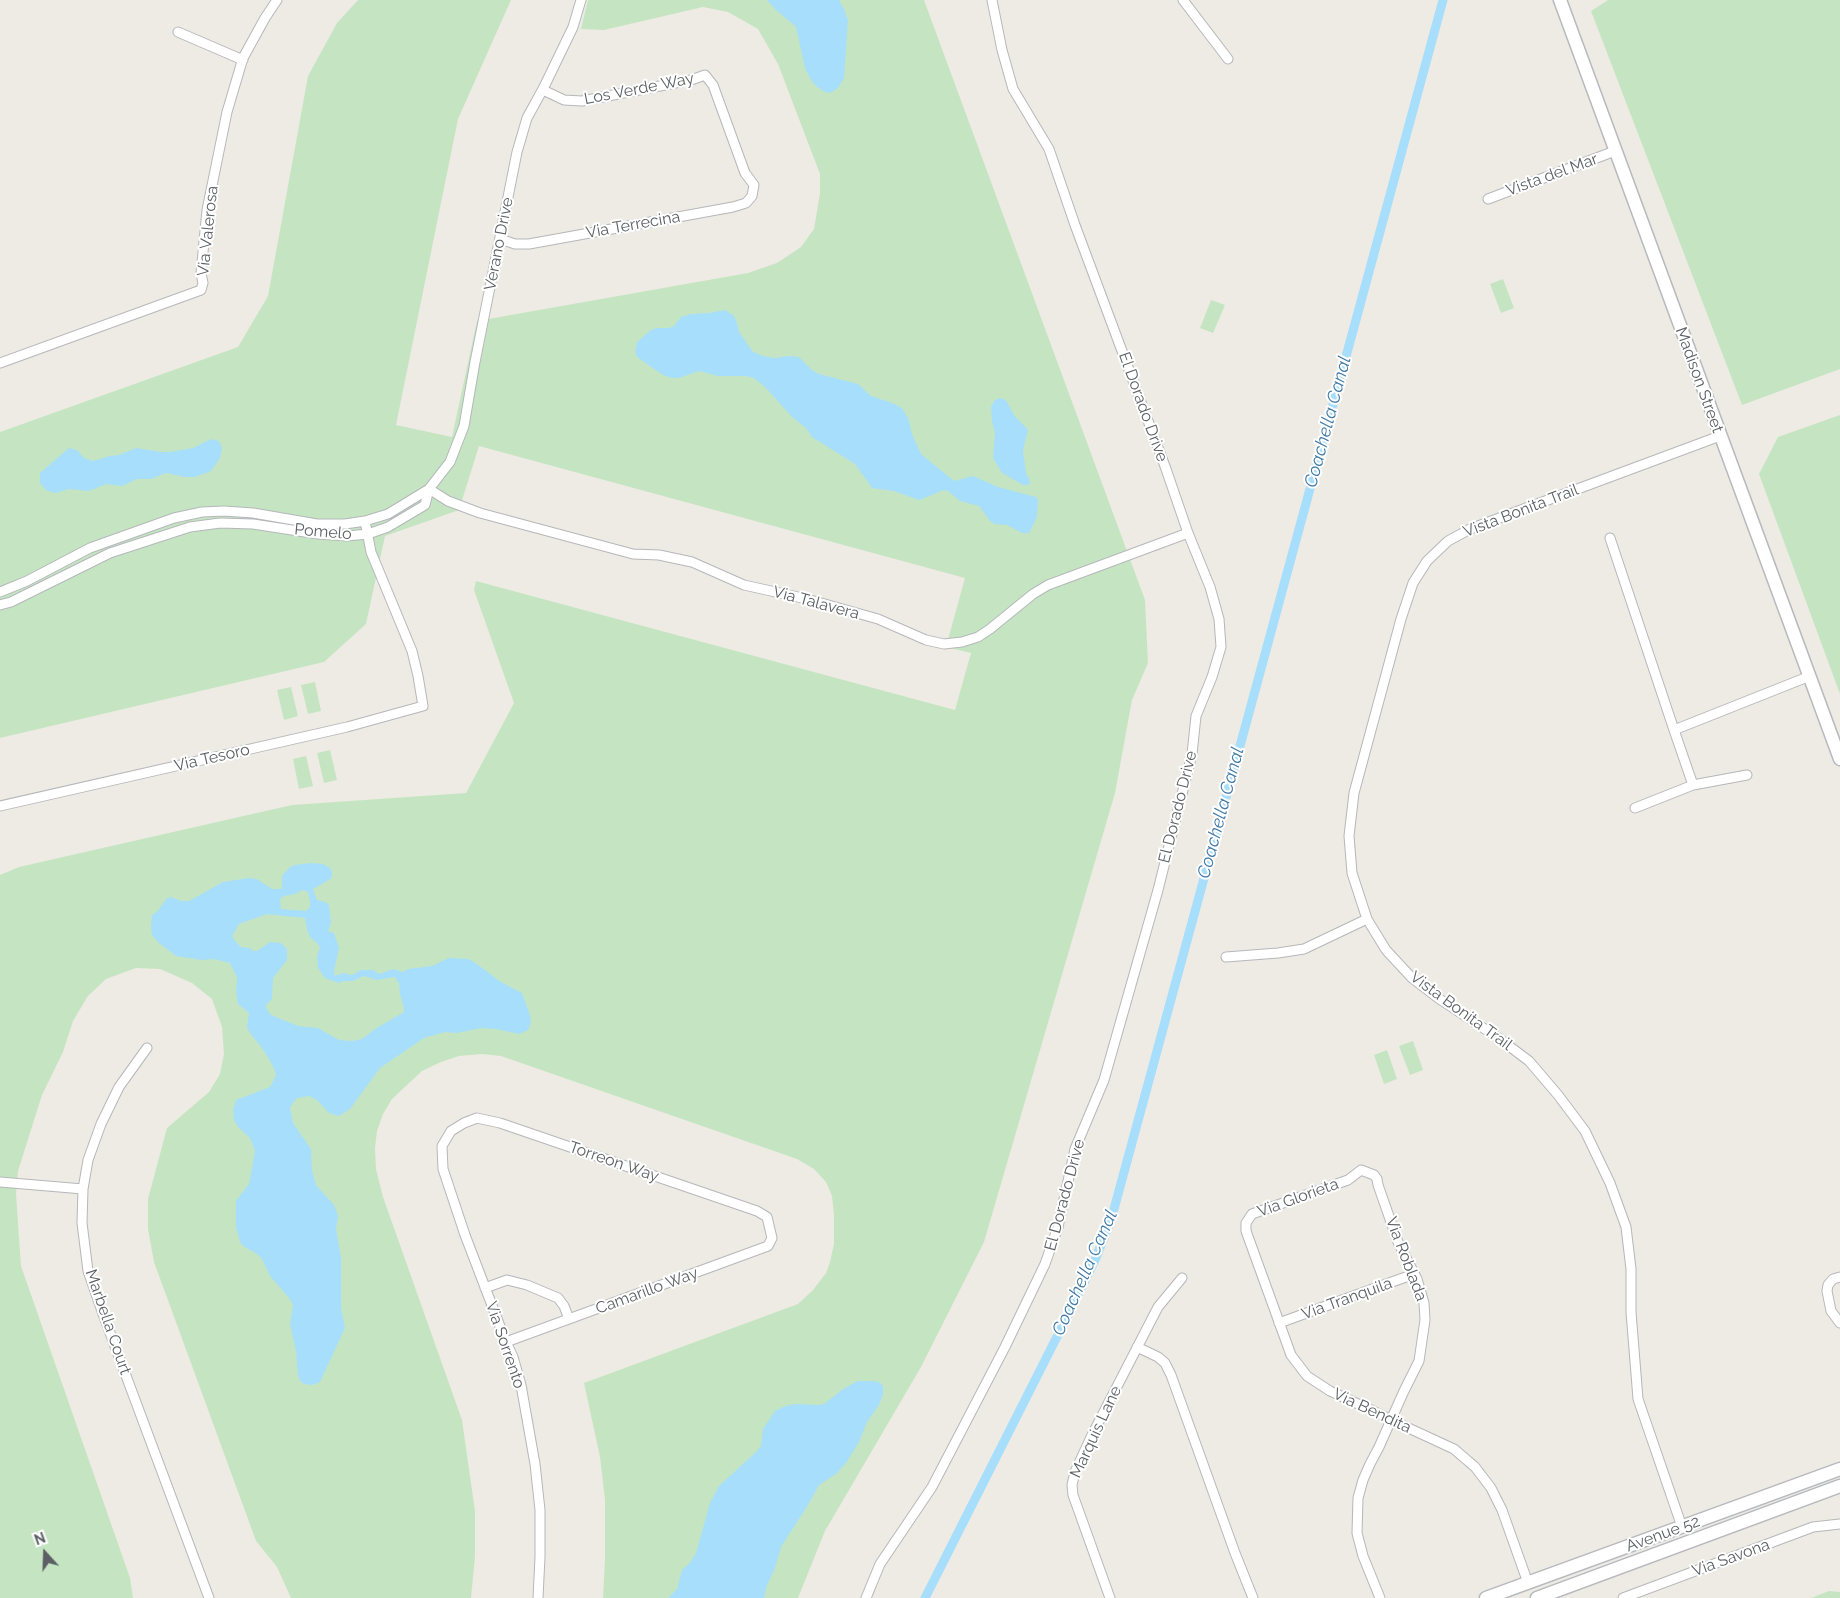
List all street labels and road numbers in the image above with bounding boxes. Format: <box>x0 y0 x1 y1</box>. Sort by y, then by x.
street label: Los Verde Way <box>582 69 696 109</box>
street label: Vista del Mar <box>1503 150 1601 200</box>
street label: Via Valerosa <box>194 185 222 277</box>
street label: Verano Drive <box>481 196 517 292</box>
street label: Via Terrecina <box>584 207 682 243</box>
street label: Madison Street <box>1671 325 1727 435</box>
street label: El Dorado Drive <box>1114 350 1172 464</box>
street label: Vista Bonita Trail <box>1461 480 1581 542</box>
street label: Pomelo <box>294 520 352 544</box>
street label: Via Talavera <box>771 582 861 624</box>
street label: Via Tesoro <box>173 740 251 776</box>
street label: El Dorado Drive <box>1155 749 1201 865</box>
street label: Vista Bonita Trail <box>1406 967 1516 1055</box>
street label: El Dorado Drive <box>1041 1137 1089 1253</box>
street label: Torreon Way <box>567 1138 661 1186</box>
street label: Via Glorieta <box>1255 1174 1341 1222</box>
street label: Via Roblada <box>1381 1214 1431 1304</box>
street label: Camarillo Way <box>593 1264 701 1318</box>
street label: Marbella Court <box>81 1267 135 1377</box>
street label: Via Tranquila <box>1299 1274 1395 1324</box>
street label: Via Sorrento <box>481 1299 529 1391</box>
street label: Marquis Lane <box>1066 1383 1126 1481</box>
street label: Via Bendita <box>1330 1385 1414 1437</box>
street label: Avenue 52 <box>1623 1512 1703 1556</box>
street label: Via Savona <box>1690 1535 1772 1581</box>

